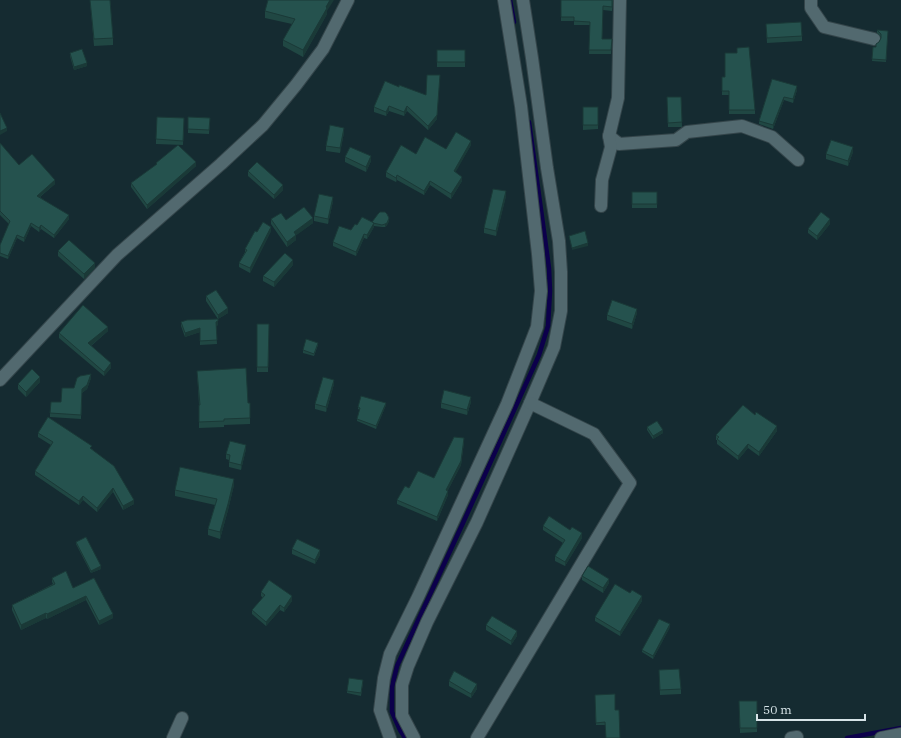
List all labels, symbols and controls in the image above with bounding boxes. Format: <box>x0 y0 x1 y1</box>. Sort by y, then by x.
scale bar <box>757 696 865 722</box>
text: 50 m <box>763 702 792 717</box>

